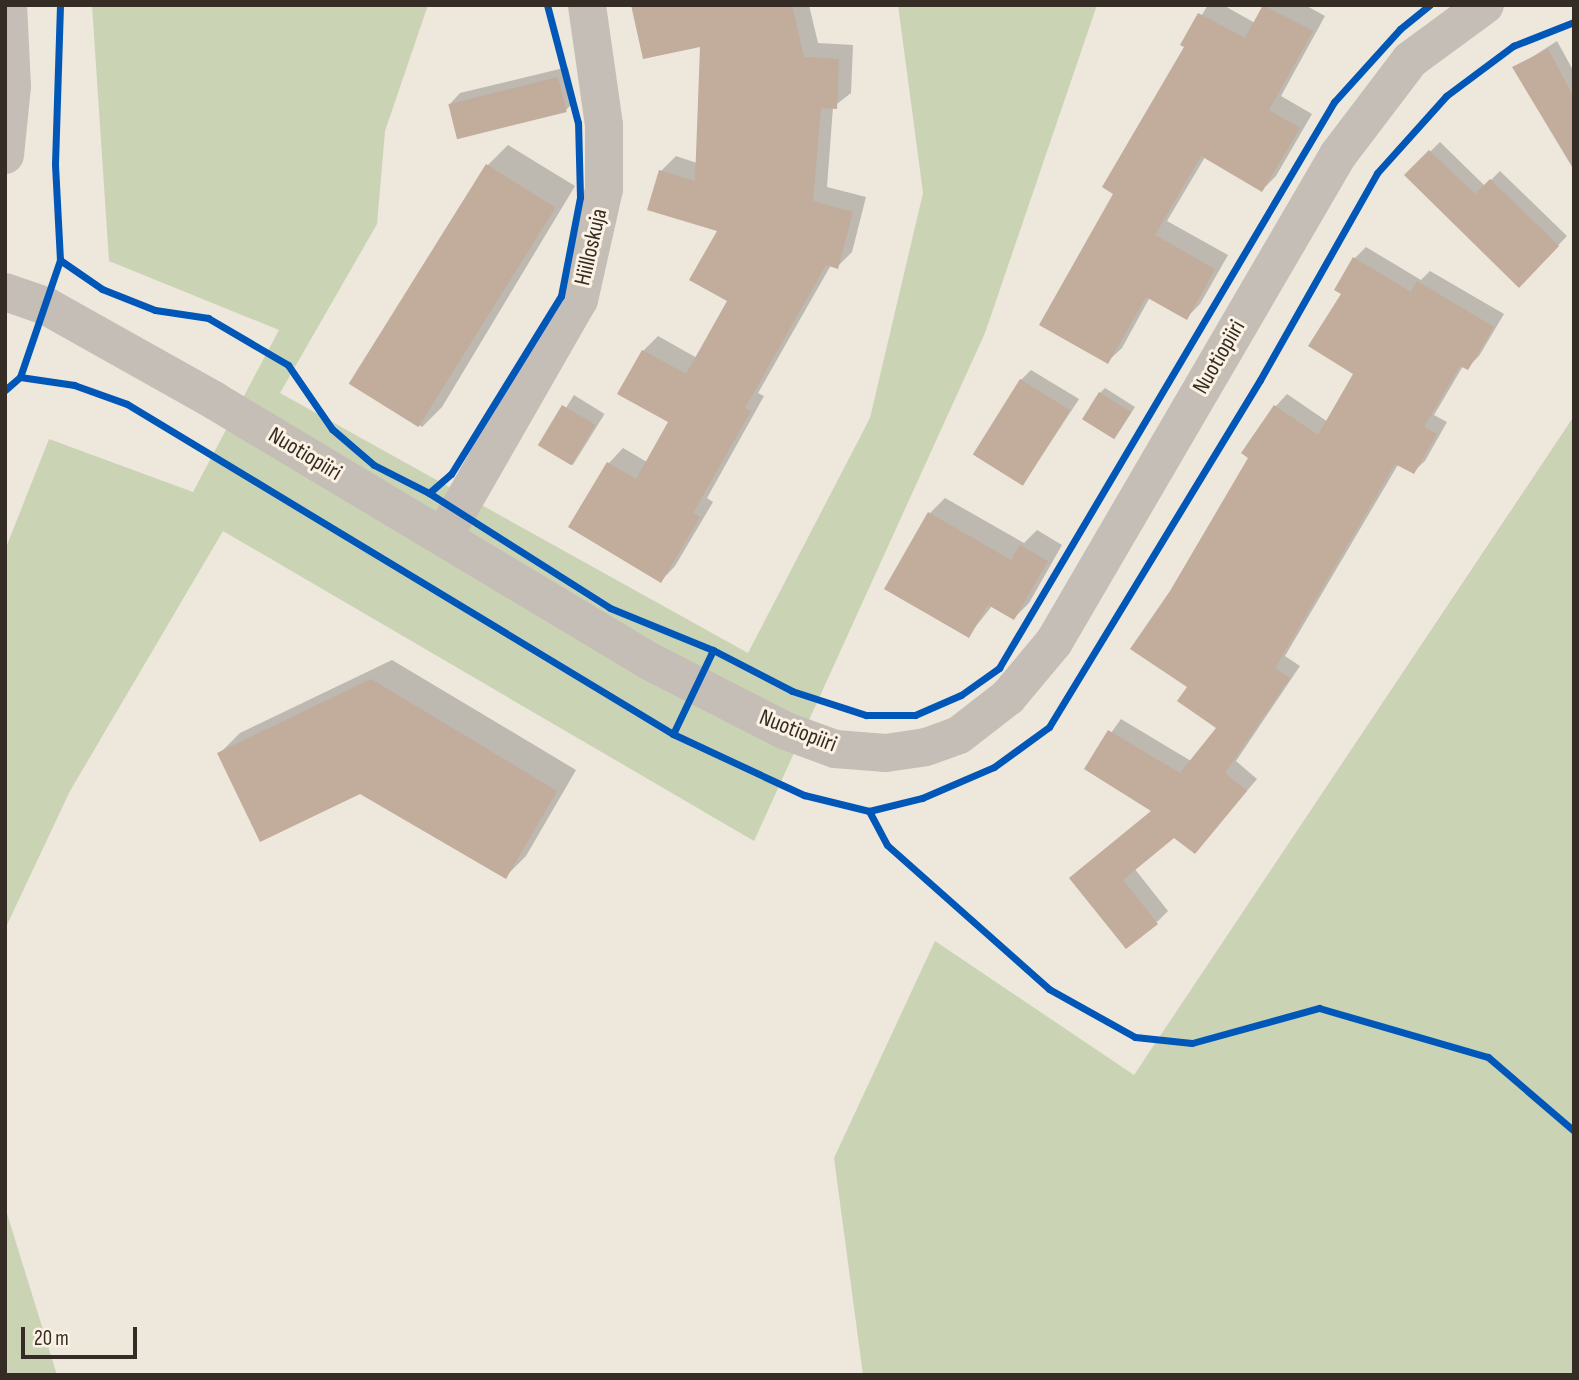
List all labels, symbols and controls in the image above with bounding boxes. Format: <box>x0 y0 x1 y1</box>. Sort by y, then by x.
street label: Hiilloskuja <box>569 206 613 288</box>
street label: Nuotiopiiri <box>1187 315 1251 399</box>
street label: Nuotiopiiri <box>263 421 347 487</box>
street label: Nuotiopiiri <box>755 704 841 758</box>
scale bar <box>24 1314 140 1358</box>
text: 20 m <box>34 1326 69 1351</box>

